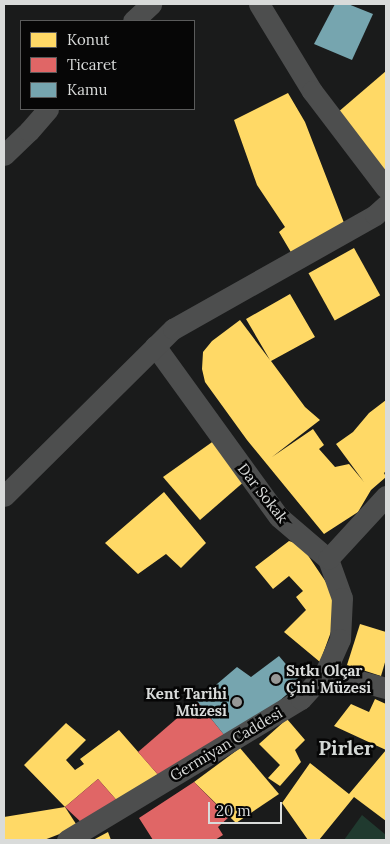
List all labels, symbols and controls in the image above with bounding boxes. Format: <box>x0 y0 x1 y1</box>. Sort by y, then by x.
legend <box>20 20 195 110</box>
text: Konut <box>67 30 110 49</box>
text: Ticaret <box>67 55 117 74</box>
text: Kamu <box>67 80 107 99</box>
street label: Dar Sokak <box>234 460 292 526</box>
place label: Sıtkı Olçar Çini Müzesi <box>286 661 371 696</box>
marker: Sıtkı Olçar Çini Müzesi <box>270 673 282 685</box>
place label: Kent Tarihi Müzesi <box>146 684 227 719</box>
marker: Kent Tarihi Müzesi <box>231 696 243 708</box>
street label: Germiyan Caddesi <box>167 703 285 785</box>
district label: Pirler <box>318 735 374 759</box>
scale bar <box>210 792 284 824</box>
text: 20 m <box>216 801 251 820</box>

